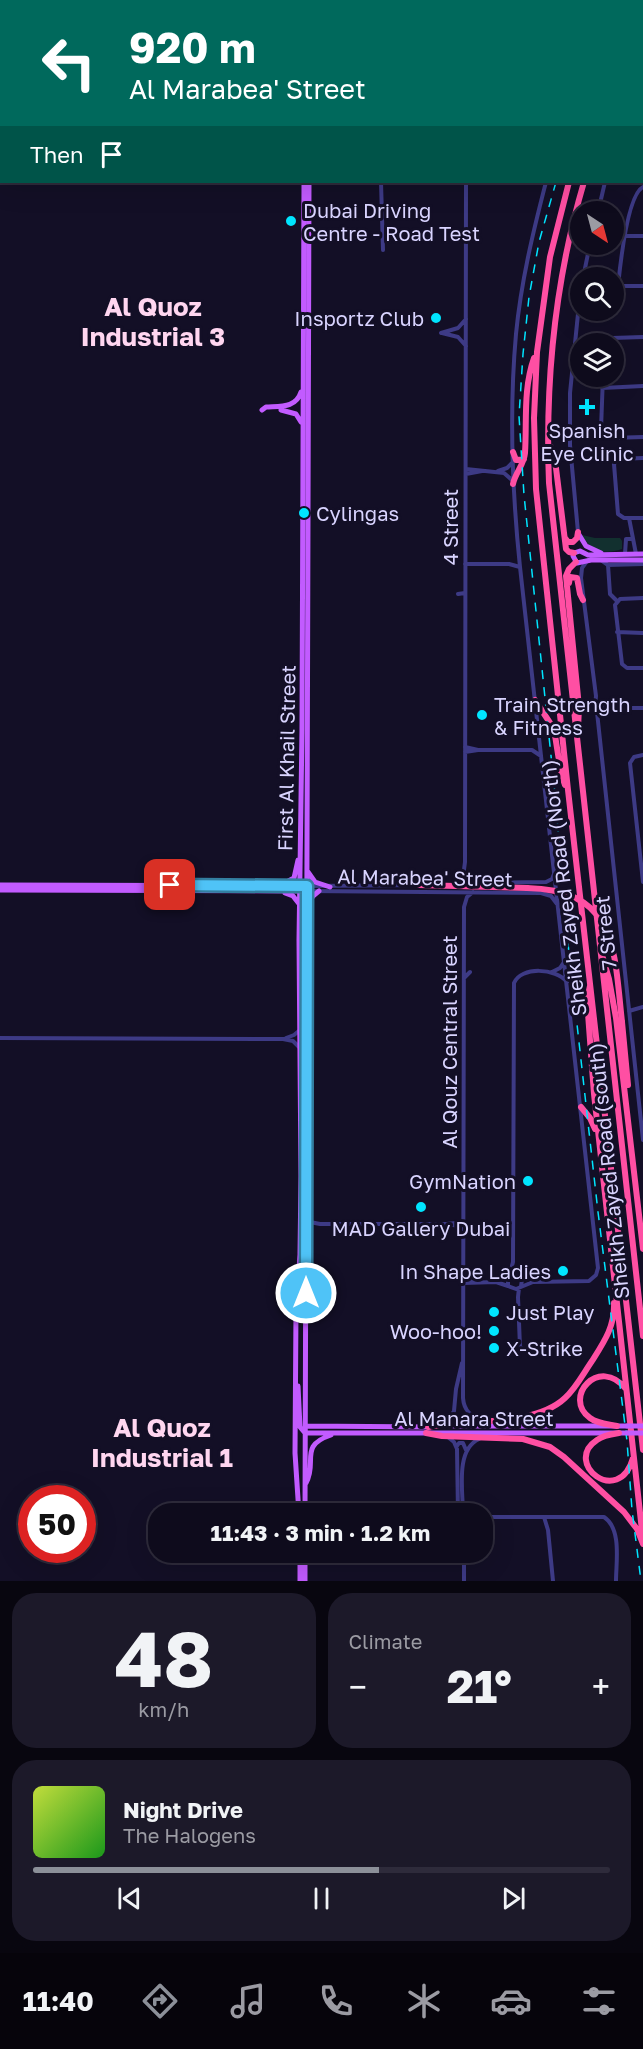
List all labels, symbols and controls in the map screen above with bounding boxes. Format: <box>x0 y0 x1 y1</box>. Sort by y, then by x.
text: 920 m <box>129 22 256 72</box>
icon: left <box>30 24 108 102</box>
text: Al Marabea' Street <box>129 73 366 105</box>
icon: arrive <box>95 138 128 171</box>
text: Then <box>30 141 83 168</box>
place label: Dubai Driving Centre - Road Test <box>303 198 480 245</box>
north arrow <box>570 201 624 255</box>
map controls <box>570 201 624 387</box>
marker: Dubai Driving Centre - Road Test <box>284 214 298 228</box>
button: search <box>570 267 624 321</box>
district label: Al Quoz Industrial 3 <box>81 291 225 352</box>
place label: Insportz Club <box>294 306 424 330</box>
marker: Insportz Club <box>429 311 443 325</box>
button: layers <box>570 333 624 387</box>
marker: Spanish Eye Clinic <box>578 398 596 416</box>
place label: Spanish Eye Clinic <box>540 418 634 465</box>
street label: 4 Street <box>438 489 462 565</box>
place label: Cylingas <box>316 501 399 525</box>
marker: Cylingas <box>297 506 311 520</box>
street label: First Al Khail Street <box>272 665 300 851</box>
place label: Train Strength & Fitness <box>494 692 631 739</box>
marker: Train Strength & Fitness <box>475 708 489 722</box>
street label: Sheikh Zayed Road (North) <box>535 758 591 1018</box>
pin <box>144 859 195 910</box>
street label: Al Marabea' Street <box>337 863 513 891</box>
icon: arrive <box>153 868 186 901</box>
street label: 7 Street <box>589 895 621 971</box>
street label: Al Qouz Central Street <box>437 935 461 1149</box>
street label: Sheikh Zayed Road (south) <box>583 1042 633 1300</box>
place label: GymNation <box>409 1169 516 1193</box>
marker: GymNation <box>521 1174 535 1188</box>
marker: MAD Gallery Dubai <box>414 1200 428 1214</box>
place label: MAD Gallery Dubai <box>332 1216 510 1240</box>
place label: In Shape Ladies <box>399 1259 551 1283</box>
position arrow <box>274 1261 338 1325</box>
marker: In Shape Ladies <box>556 1264 570 1278</box>
place label: Just Play <box>506 1300 594 1324</box>
marker: Just Play <box>487 1305 501 1319</box>
place label: Woo-hoo! <box>390 1319 482 1343</box>
marker: Woo-hoo! <box>487 1324 501 1338</box>
place label: X-Strike <box>506 1336 583 1360</box>
marker: X-Strike <box>487 1341 501 1355</box>
street label: Al Manara Street <box>394 1406 554 1430</box>
district label: Al Quoz Industrial 1 <box>91 1412 233 1473</box>
speed limit sign: 50 <box>18 1485 96 1563</box>
text: 11:43 · 3 min · 1.2 km <box>211 1519 430 1546</box>
text: 48 <box>114 1611 213 1704</box>
text: Climate <box>349 1629 422 1653</box>
text: 21° <box>447 1659 512 1713</box>
text: − <box>349 1667 367 1706</box>
text: + <box>592 1667 610 1706</box>
text: km/h <box>138 1697 189 1721</box>
text: Night Drive <box>123 1796 243 1823</box>
text: The Halogens <box>123 1823 256 1847</box>
icon: previous <box>113 1882 146 1915</box>
icon: pause <box>305 1882 338 1915</box>
icon: next <box>497 1882 530 1915</box>
icon: directions <box>139 1980 181 2022</box>
icon: music <box>227 1980 269 2022</box>
icon: phone <box>315 1980 357 2022</box>
icon: climate <box>403 1980 445 2022</box>
icon: car <box>490 1980 532 2022</box>
icon: filters <box>578 1980 620 2022</box>
text: 11:40 <box>23 1985 94 2017</box>

